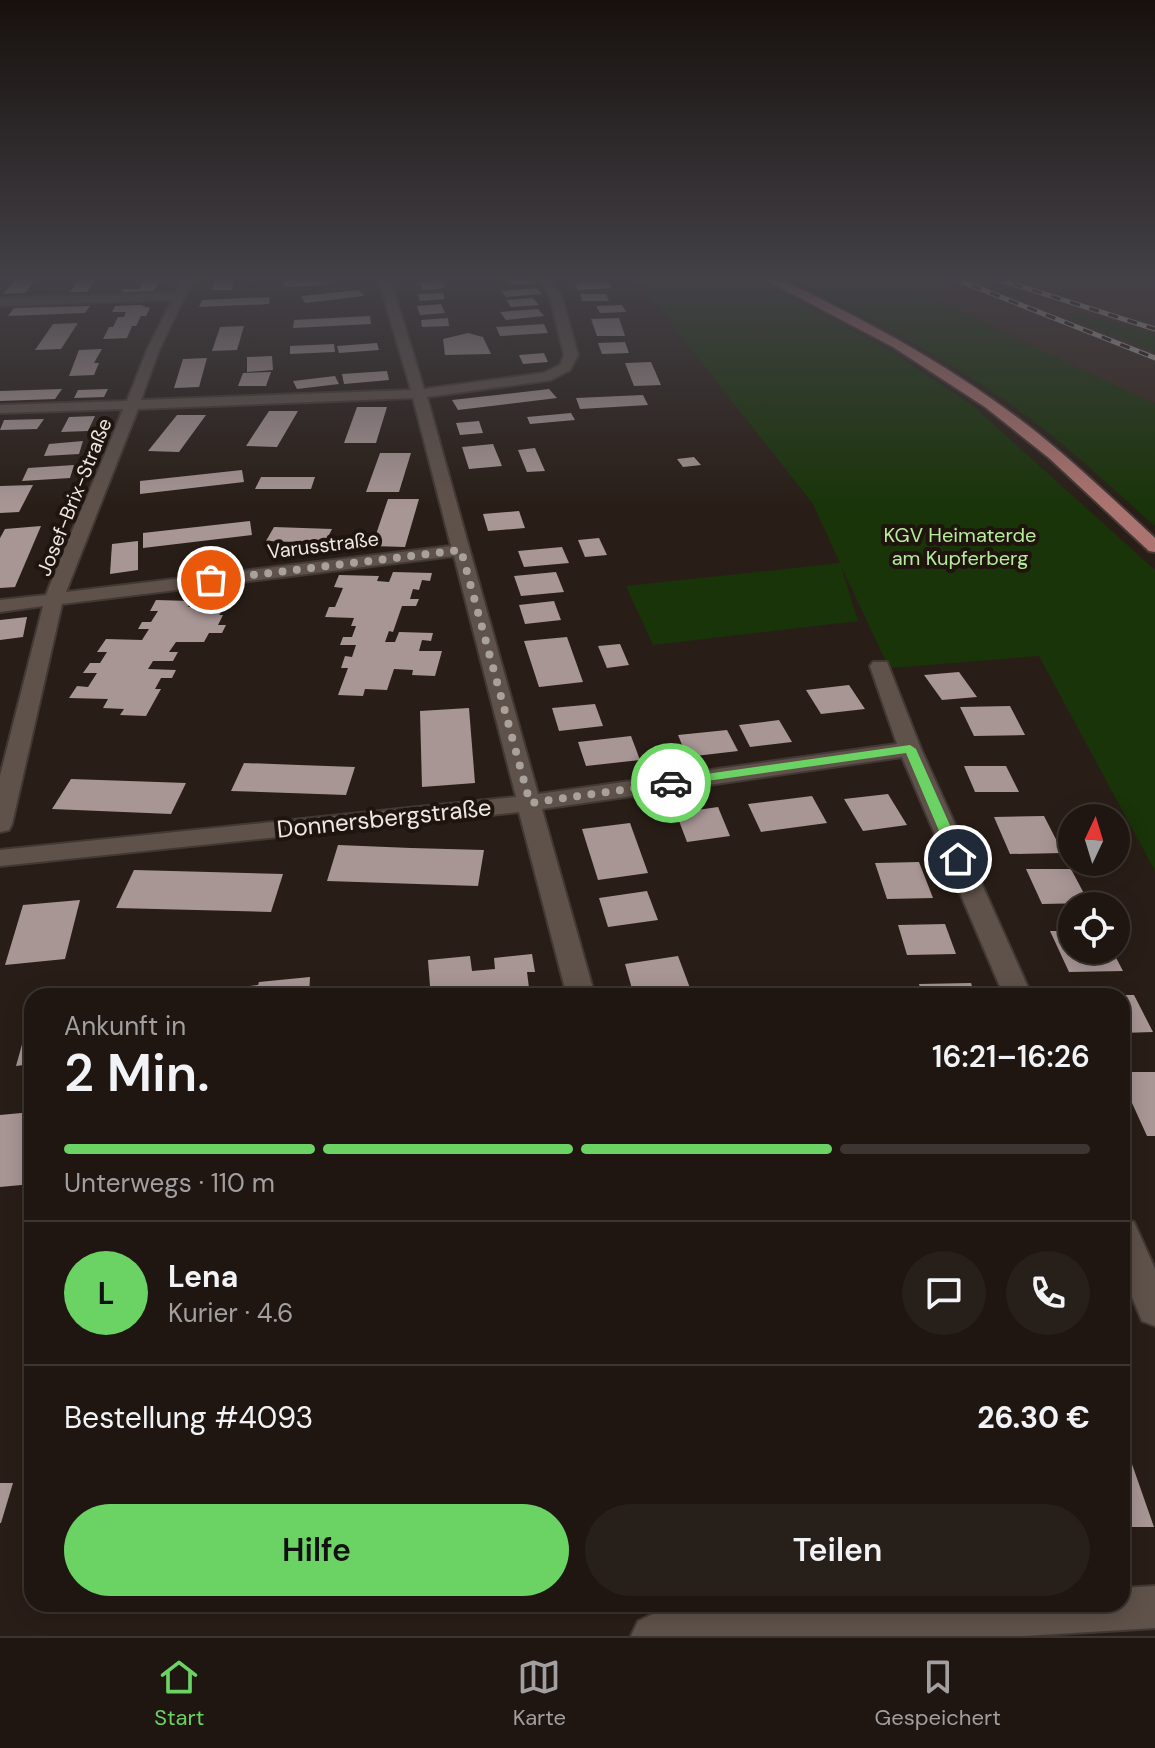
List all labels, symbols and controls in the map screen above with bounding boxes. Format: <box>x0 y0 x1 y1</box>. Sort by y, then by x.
street label: Josef-Brix-Straße <box>30 414 118 580</box>
park label: KGV Heimaterde am Kupferberg <box>884 522 1036 571</box>
street label: Varusstraße <box>266 525 380 565</box>
pin <box>177 546 245 614</box>
icon: bag <box>189 558 233 602</box>
courier <box>631 743 711 823</box>
icon: car <box>649 761 693 805</box>
street label: Donnersbergstraße <box>275 791 493 845</box>
north arrow <box>1058 804 1130 876</box>
map controls <box>1058 804 1130 964</box>
pin <box>924 825 992 893</box>
icon: home <box>936 837 980 881</box>
button: locate <box>1058 892 1130 964</box>
text: Ankunft in <box>64 1009 186 1043</box>
text: 16:21–16:26 <box>932 1037 1090 1076</box>
text: 2 Min. <box>64 1039 210 1107</box>
text: Unterwegs · 110 m <box>64 1166 275 1200</box>
button: chat <box>902 1251 986 1335</box>
button: phone <box>1006 1251 1090 1335</box>
text: Lena <box>168 1257 238 1296</box>
text: L <box>98 1274 114 1313</box>
text: Kurier · 4.6 <box>168 1296 293 1330</box>
text: Bestellung #4093 <box>64 1398 313 1437</box>
text: 26.30 € <box>977 1398 1090 1437</box>
button: Hilfe <box>64 1504 569 1596</box>
button: Teilen <box>585 1504 1090 1596</box>
tab: Start <box>154 1655 204 1732</box>
tab: Karte <box>513 1655 566 1732</box>
tab: Gespeichert <box>875 1655 1001 1732</box>

